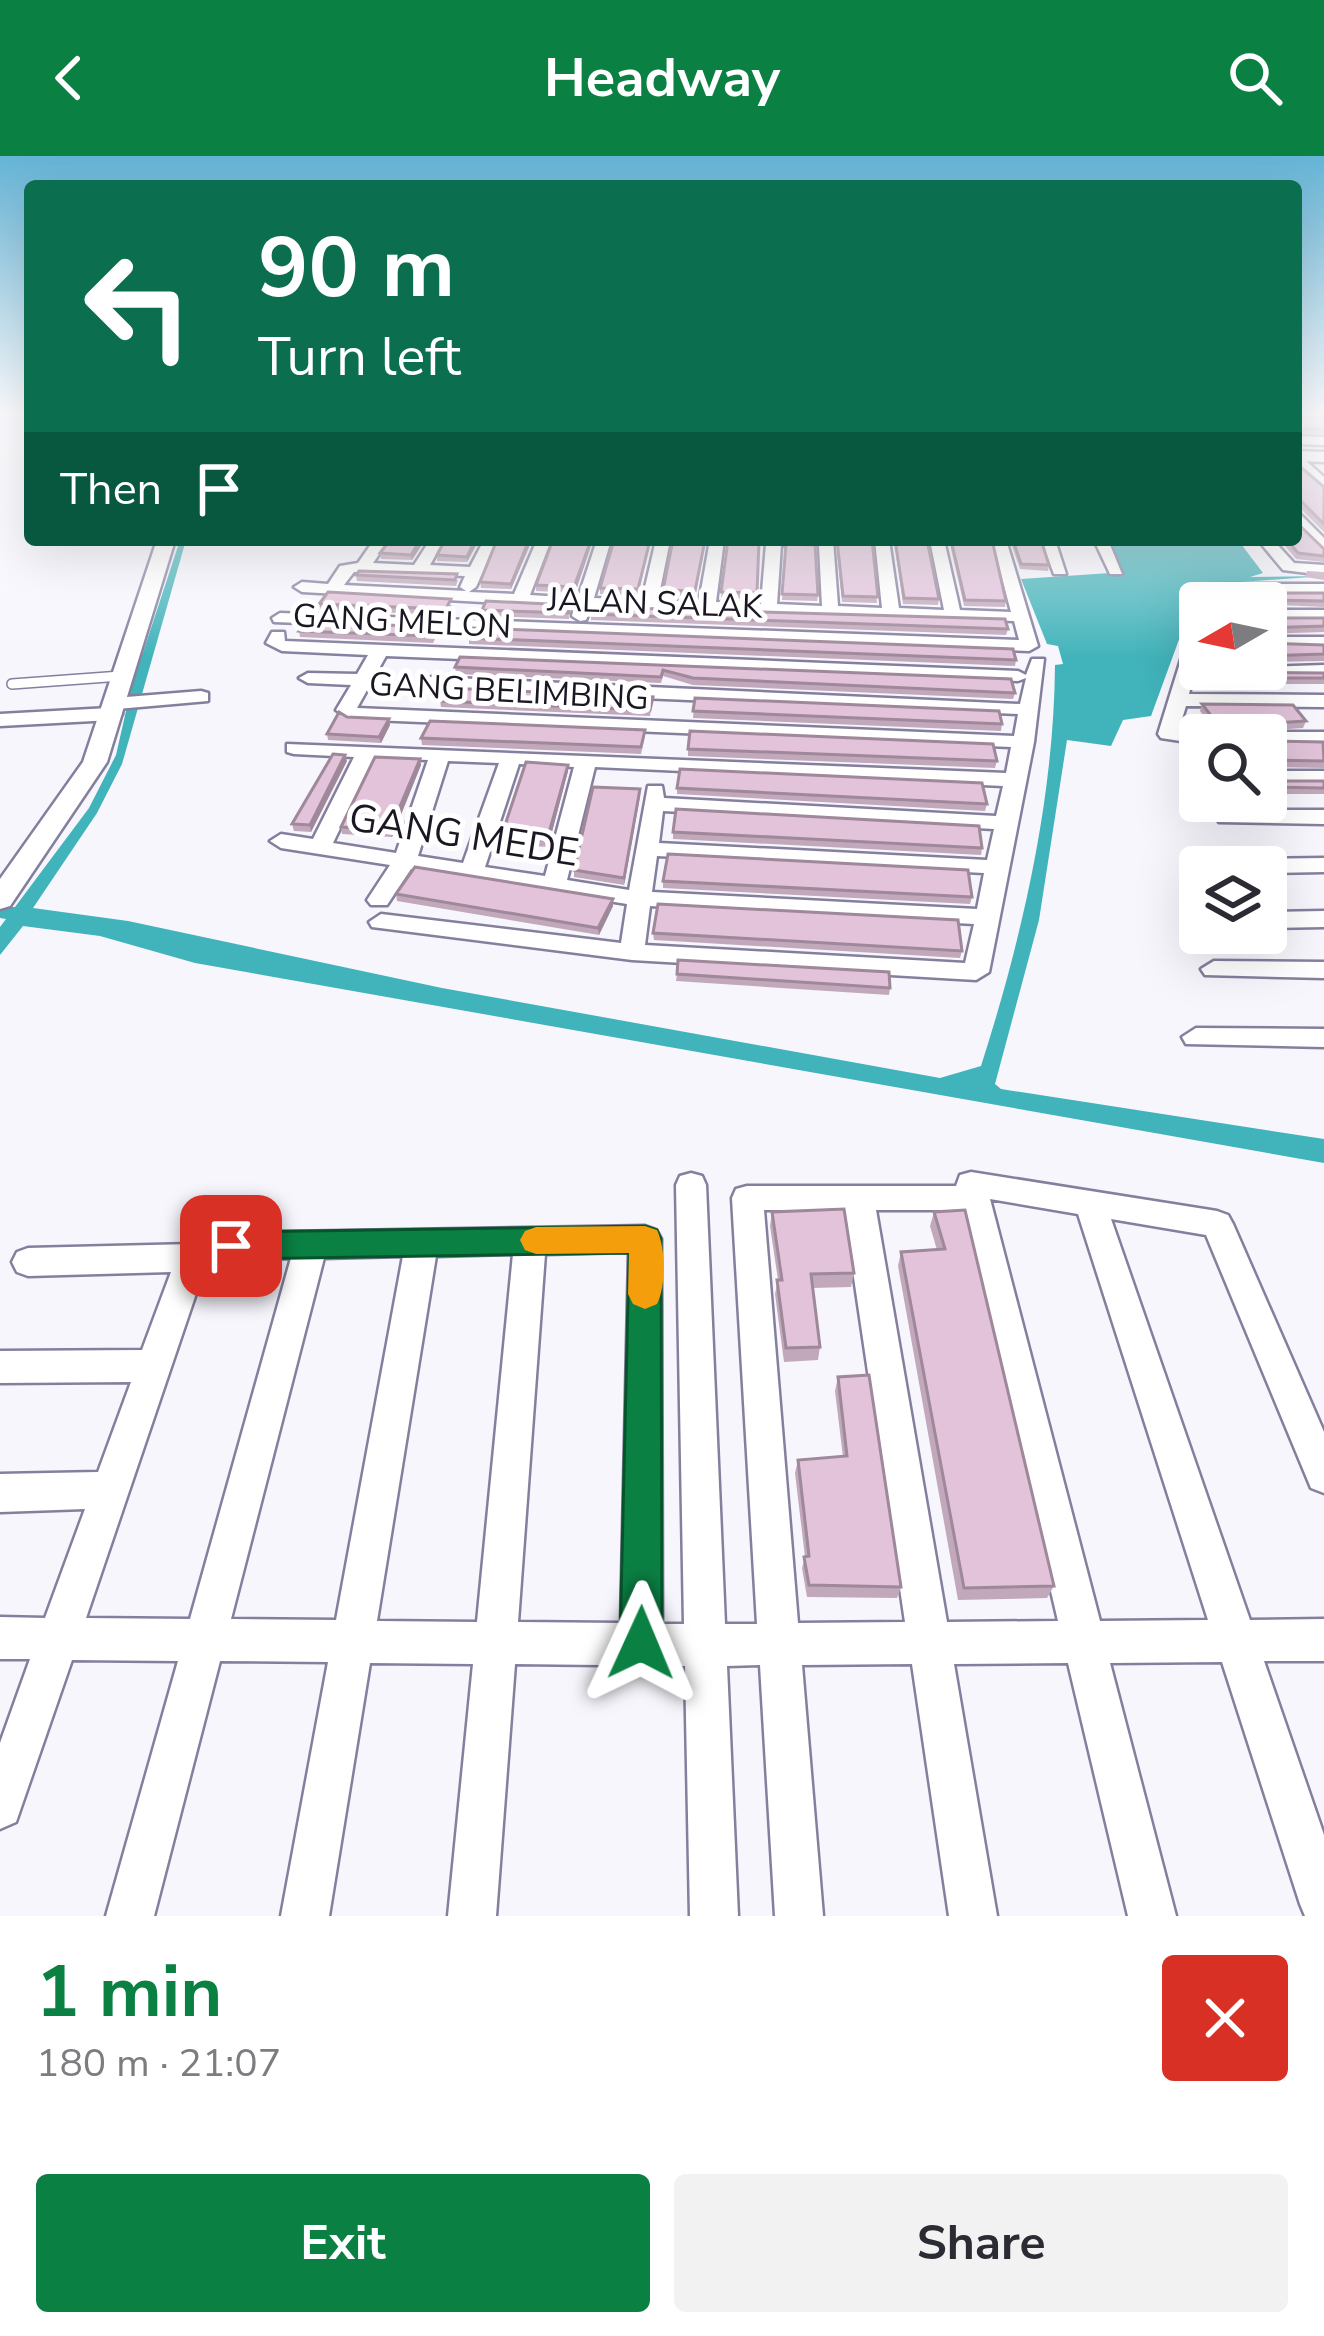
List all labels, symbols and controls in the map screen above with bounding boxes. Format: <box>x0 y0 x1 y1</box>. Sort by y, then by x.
text: Headway <box>544 41 780 115</box>
icon: back <box>36 45 102 111</box>
icon: search <box>1222 45 1288 111</box>
text: 90 m <box>258 211 455 326</box>
icon: left <box>60 228 216 384</box>
text: Turn left <box>258 320 461 394</box>
icon: arrive <box>186 456 252 522</box>
text: Then <box>60 459 162 520</box>
street label: JALAN SALAK <box>546 577 765 630</box>
north arrow <box>1179 582 1287 690</box>
map controls <box>1179 582 1287 954</box>
street label: GANG MELON <box>292 593 512 650</box>
street label: GANG BELIMBING <box>368 662 650 721</box>
button: search <box>1179 714 1287 822</box>
street label: GANG MEDE <box>345 791 582 880</box>
button: layers <box>1179 846 1287 954</box>
pin <box>180 1195 282 1297</box>
icon: arrive <box>198 1213 264 1279</box>
position arrow <box>578 1580 704 1706</box>
text: 1 min <box>36 1943 222 2041</box>
button: close <box>1162 1955 1288 2081</box>
text: 180 m · 21:07 <box>36 2037 281 2090</box>
button: Exit <box>36 2174 650 2312</box>
button: Share <box>674 2174 1288 2312</box>

